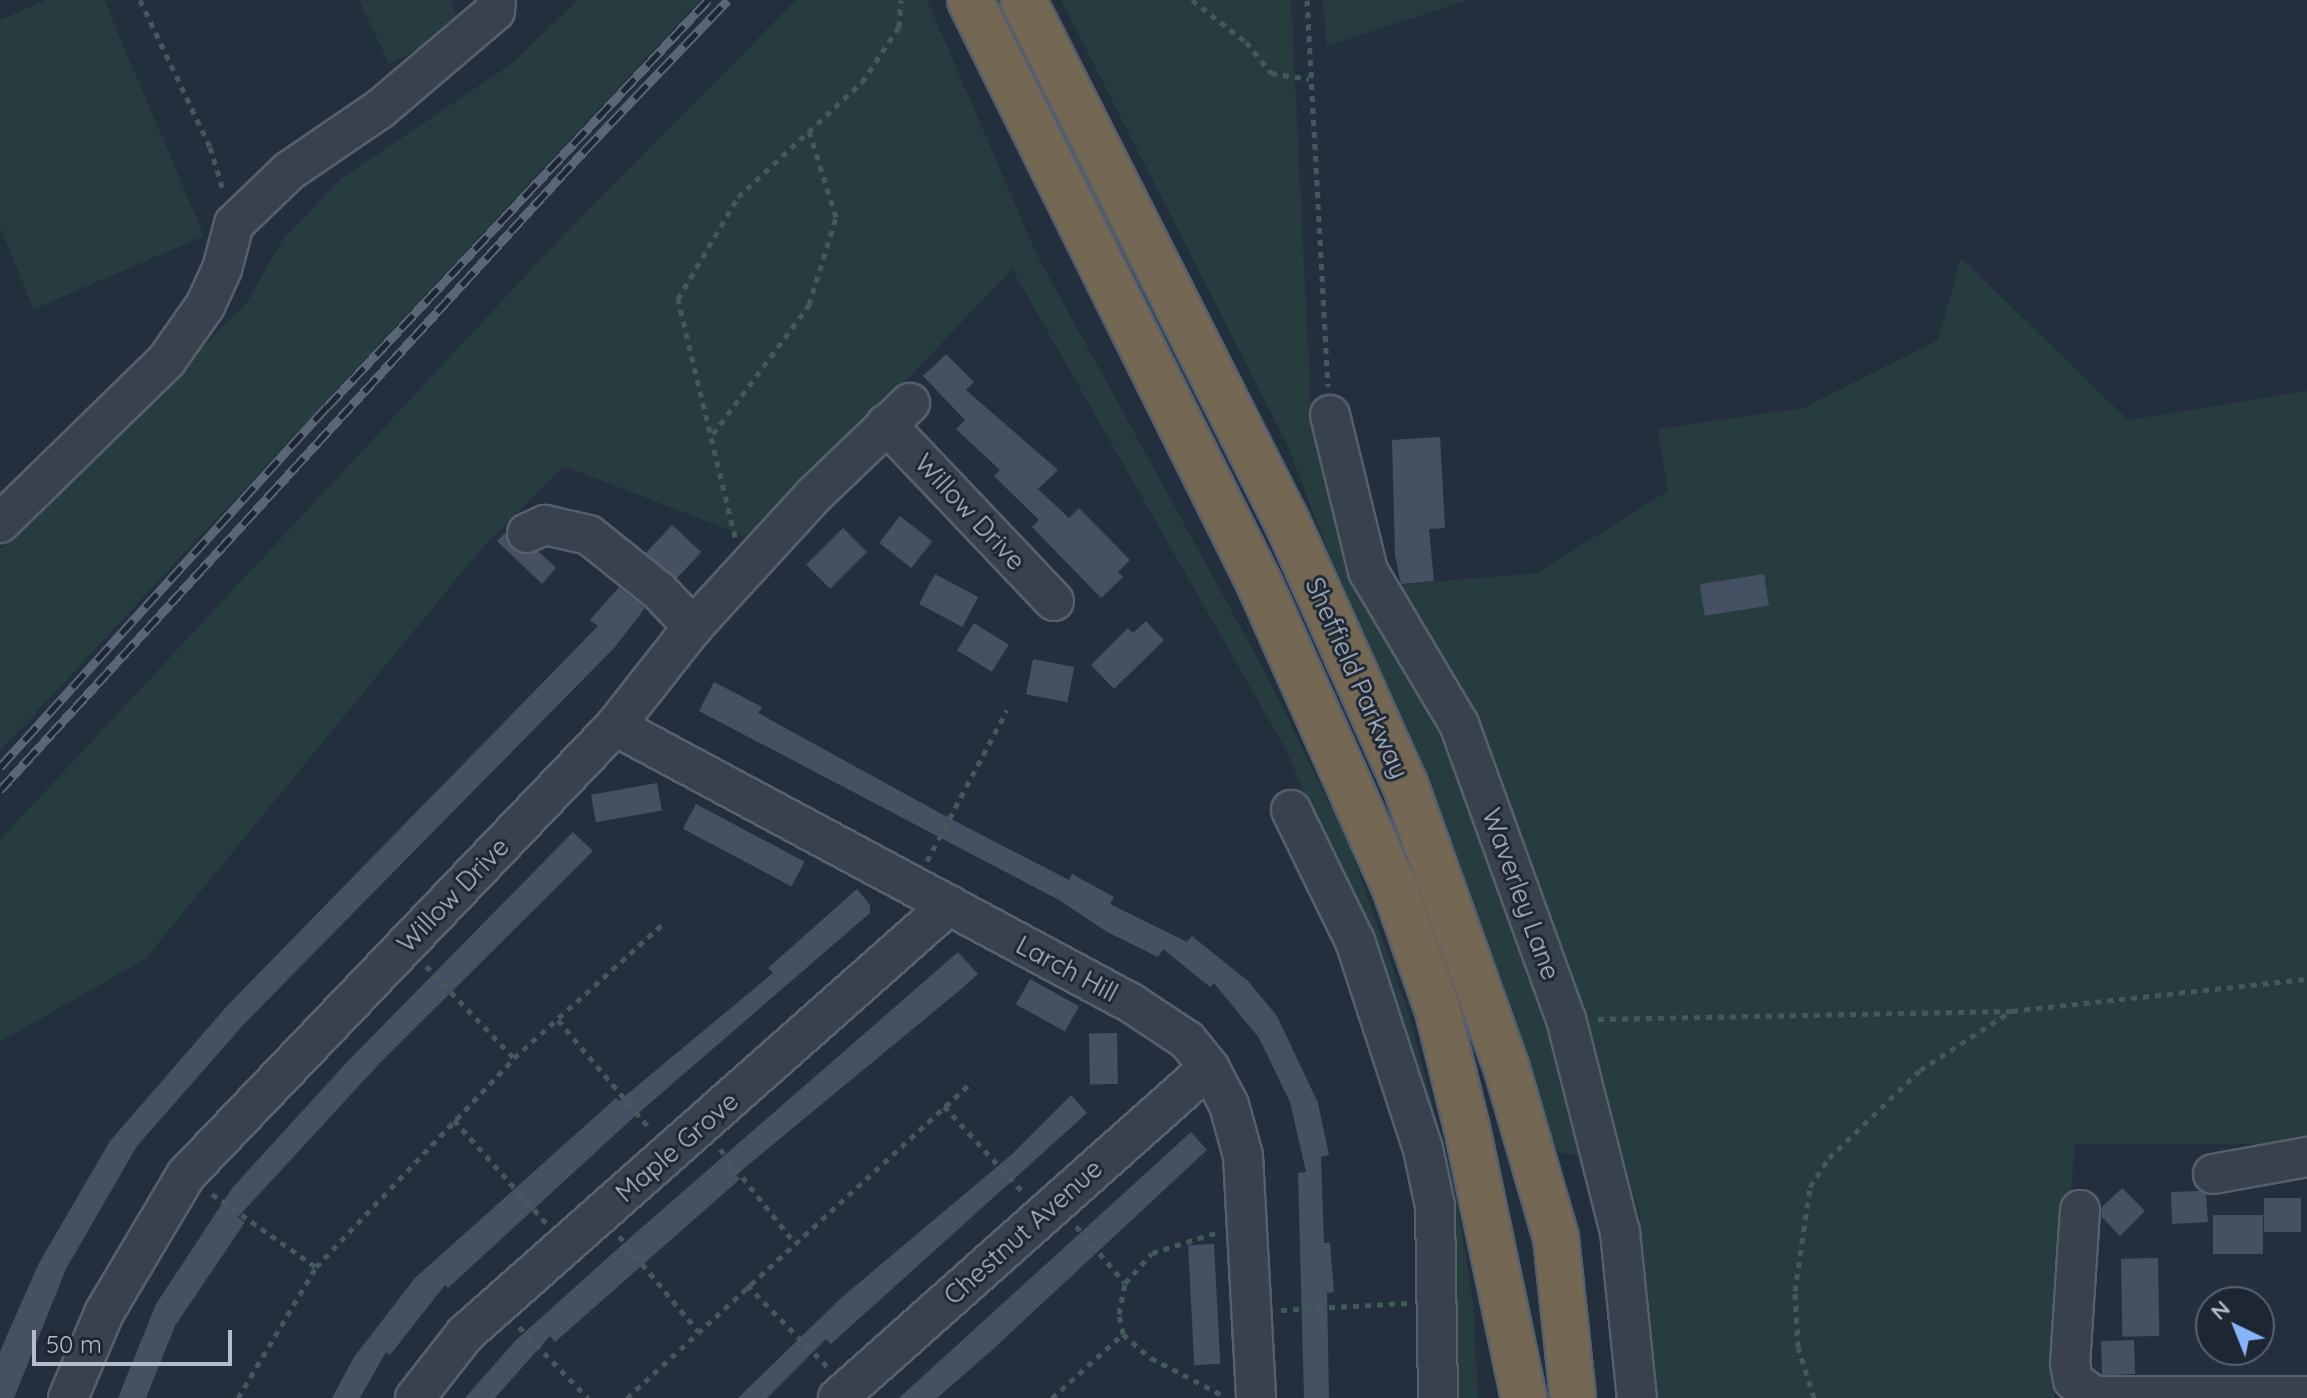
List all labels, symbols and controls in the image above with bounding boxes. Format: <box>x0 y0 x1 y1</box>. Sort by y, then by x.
street label: Willow Drive <box>908 447 1032 577</box>
street label: Sheffield Parkway <box>1299 573 1415 783</box>
street label: Waverley Lane <box>1476 804 1566 984</box>
street label: Willow Drive <box>391 831 515 959</box>
street label: Larch Hill <box>1011 929 1123 1009</box>
street label: Maple Grove <box>609 1085 745 1209</box>
street label: Chestnut Avenue <box>937 1153 1109 1311</box>
north arrow <box>2195 1286 2275 1366</box>
text: N <box>2205 1294 2235 1326</box>
scale bar <box>36 1314 236 1364</box>
text: 50 m <box>46 1329 102 1359</box>

